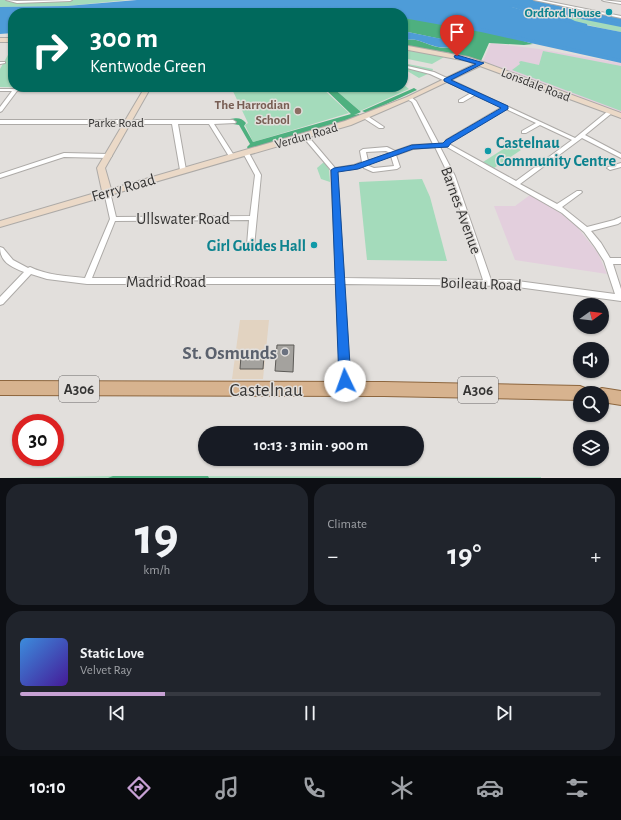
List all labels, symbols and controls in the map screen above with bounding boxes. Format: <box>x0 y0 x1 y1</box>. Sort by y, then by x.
place label: Ordford House <box>524 7 601 20</box>
marker: Ordford House <box>604 7 614 17</box>
pin <box>440 15 474 56</box>
icon: arrive <box>446 21 468 43</box>
icon: right <box>24 24 76 76</box>
text: 300 m <box>90 25 158 53</box>
text: Kentwode Green <box>90 58 206 76</box>
street label: Lonsdale Road <box>499 66 572 105</box>
place label: The Harrodian School <box>215 99 290 127</box>
marker: The Harrodian School <box>293 106 303 116</box>
street label: Parke Road <box>88 117 144 130</box>
street label: Verdun Road <box>273 121 340 152</box>
place label: Castelnau Community Centre <box>496 135 616 170</box>
marker: Castelnau Community Centre <box>483 146 493 156</box>
street label: Barnes Avenue <box>438 164 484 256</box>
street label: Ferry Road <box>90 171 157 206</box>
street label: Ullswater Road <box>136 211 230 227</box>
place label: Girl Guides Hall <box>207 238 306 254</box>
marker: Girl Guides Hall <box>309 240 319 250</box>
street label: Madrid Road <box>126 274 206 290</box>
street label: Boileau Road <box>440 275 522 293</box>
north arrow <box>573 298 609 334</box>
map controls <box>573 298 609 466</box>
button: sound <box>573 342 609 378</box>
place label: St. Osmunds <box>182 344 277 363</box>
marker: St. Osmunds <box>280 347 290 357</box>
position arrow <box>324 360 366 402</box>
road number: A306 <box>59 376 99 402</box>
road number: A306 <box>458 377 498 403</box>
street label: Castelnau <box>229 381 303 400</box>
button: search <box>573 386 609 422</box>
speed limit sign: 30 <box>12 414 64 466</box>
button: layers <box>573 430 609 466</box>
text: 10:13 · 3 min · 900 m <box>254 438 368 453</box>
text: 19 <box>135 511 179 563</box>
text: Climate <box>328 518 367 531</box>
text: 19° <box>447 540 481 570</box>
text: − <box>328 545 338 567</box>
text: + <box>590 545 601 567</box>
text: km/h <box>143 564 170 577</box>
text: Static Love <box>80 646 144 661</box>
text: Velvet Ray <box>80 664 132 677</box>
icon: previous <box>106 702 128 724</box>
icon: pause <box>299 702 321 724</box>
icon: next <box>493 702 515 724</box>
icon: directions <box>125 774 153 802</box>
icon: music <box>213 774 241 802</box>
icon: phone <box>300 774 328 802</box>
icon: climate <box>388 774 416 802</box>
icon: car <box>476 774 504 802</box>
icon: filters <box>563 774 591 802</box>
text: 10:10 <box>30 779 66 797</box>

